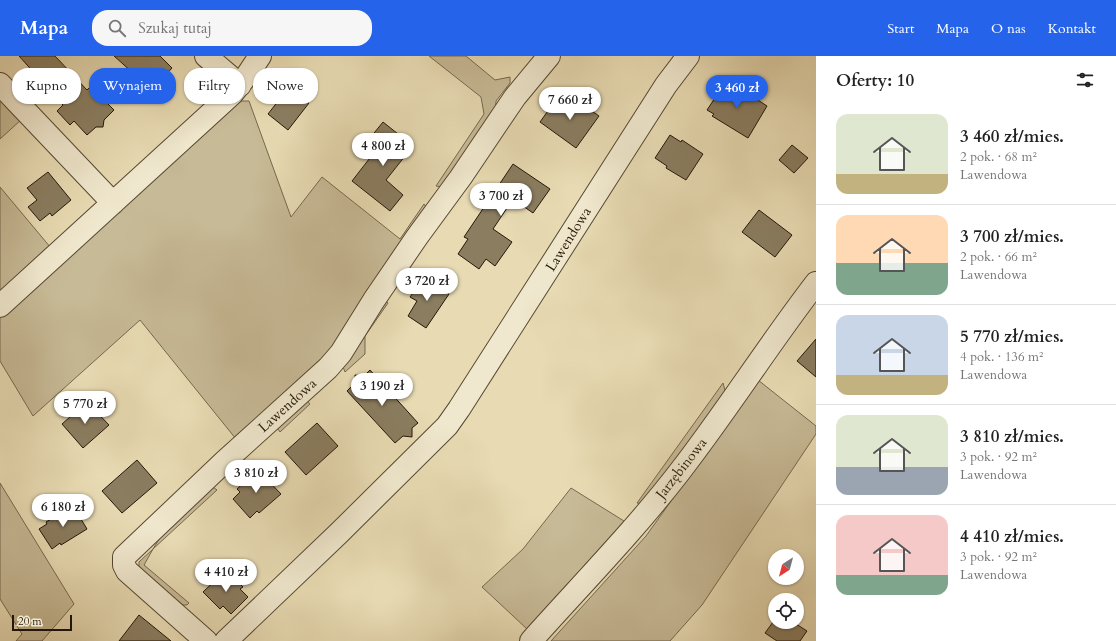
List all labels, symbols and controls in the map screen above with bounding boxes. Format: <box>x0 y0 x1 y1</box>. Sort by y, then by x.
search box <box>92 10 372 46</box>
text: Mapa <box>20 15 68 41</box>
icon: search <box>106 17 128 39</box>
text: Szukaj tutaj <box>138 18 212 38</box>
text: Start <box>887 19 914 38</box>
text: Mapa <box>936 19 969 38</box>
text: O nas <box>991 19 1026 38</box>
text: Kontakt <box>1048 19 1096 38</box>
chip: Kupno <box>12 68 81 104</box>
chip: Wynajem <box>89 68 176 104</box>
chip: Filtry <box>184 68 245 104</box>
chip: Nowe <box>253 68 318 104</box>
text: Oferty: 10 <box>836 69 914 92</box>
icon: filters <box>1074 69 1096 91</box>
pin: 3 460 zł <box>696 75 778 109</box>
text: 3 460 zł <box>715 79 759 97</box>
pin: 7 660 zł <box>529 87 611 121</box>
text: 7 660 zł <box>548 91 592 109</box>
text: 3 460 zł/mies. <box>960 125 1064 148</box>
icon: home <box>868 130 916 178</box>
pin: 4 800 zł <box>342 133 424 167</box>
text: 4 800 zł <box>361 137 405 155</box>
text: 2 pok. · 68 m² <box>960 148 1037 166</box>
text: Lawendowa <box>960 166 1027 184</box>
pin: 3 700 zł <box>460 183 542 217</box>
text: 3 700 zł <box>479 187 523 205</box>
street label: Lawendowa <box>541 204 596 275</box>
text: 3 700 zł/mies. <box>960 225 1064 248</box>
icon: home <box>868 231 916 279</box>
text: 2 pok. · 66 m² <box>960 248 1037 266</box>
text: Lawendowa <box>960 266 1027 284</box>
pin: 3 720 zł <box>386 268 468 302</box>
text: 3 720 zł <box>405 272 449 290</box>
text: 5 770 zł/mies. <box>960 325 1064 348</box>
icon: home <box>868 331 916 379</box>
text: 4 pok. · 136 m² <box>960 348 1043 366</box>
text: Lawendowa <box>960 366 1027 384</box>
pin: 3 190 zł <box>341 373 423 407</box>
street label: Lawendowa <box>254 374 321 437</box>
text: 3 190 zł <box>360 377 404 395</box>
pin: 5 770 zł <box>44 391 126 425</box>
text: 5 770 zł <box>63 395 107 413</box>
text: 3 810 zł/mies. <box>960 425 1064 448</box>
icon: home <box>868 431 916 479</box>
street label: Jarzębinowa <box>650 434 711 504</box>
text: 3 pok. · 92 m² <box>960 448 1037 466</box>
pin: 3 810 zł <box>215 460 297 494</box>
text: 3 810 zł <box>234 464 278 482</box>
text: Lawendowa <box>960 466 1027 484</box>
pin: 6 180 zł <box>22 494 104 528</box>
text: 6 180 zł <box>41 498 85 516</box>
text: 4 410 zł/mies. <box>960 525 1064 548</box>
icon: home <box>868 531 916 579</box>
text: 3 pok. · 92 m² <box>960 548 1037 566</box>
north arrow <box>768 549 804 585</box>
map controls <box>768 549 804 629</box>
pin: 4 410 zł <box>185 559 267 593</box>
text: 4 410 zł <box>204 563 248 581</box>
text: Lawendowa <box>960 566 1027 584</box>
button: locate <box>768 593 804 629</box>
scale bar <box>12 613 72 632</box>
text: 20 m <box>18 614 42 629</box>

